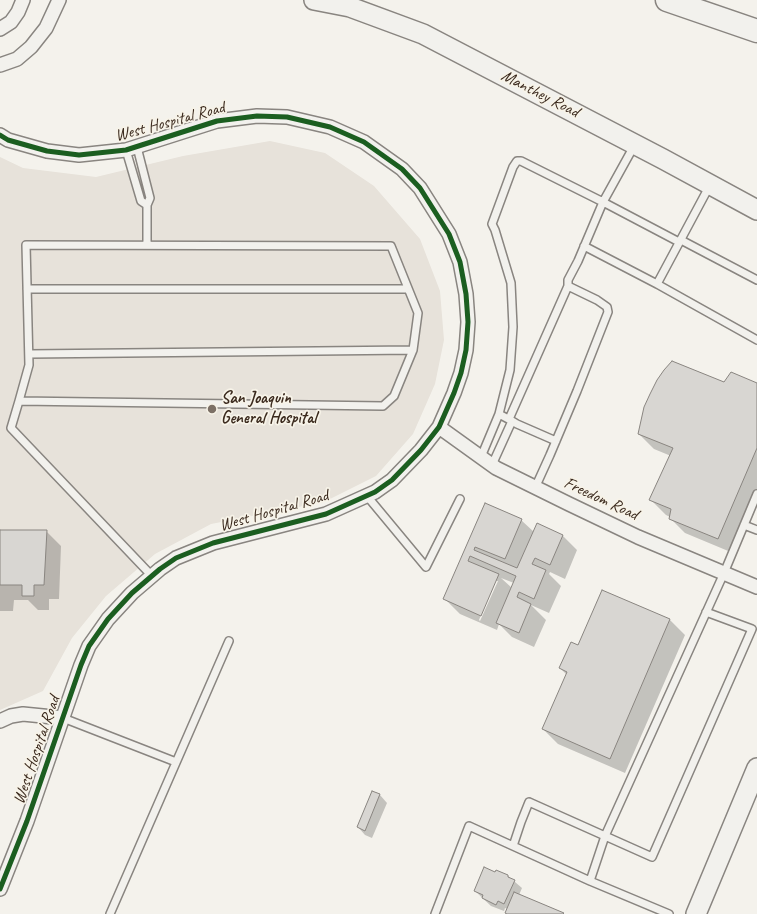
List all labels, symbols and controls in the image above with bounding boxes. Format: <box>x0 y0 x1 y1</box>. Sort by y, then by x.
street label: Manthey Road <box>498 66 582 122</box>
street label: West Hospital Road <box>113 98 227 146</box>
place label: San Joaquin General Hospital <box>221 389 316 429</box>
marker: San Joaquin General Hospital <box>206 403 218 415</box>
street label: Freedom Road <box>561 473 641 525</box>
street label: West Hospital Road <box>217 486 331 536</box>
street label: West Hospital Road <box>9 693 65 807</box>

